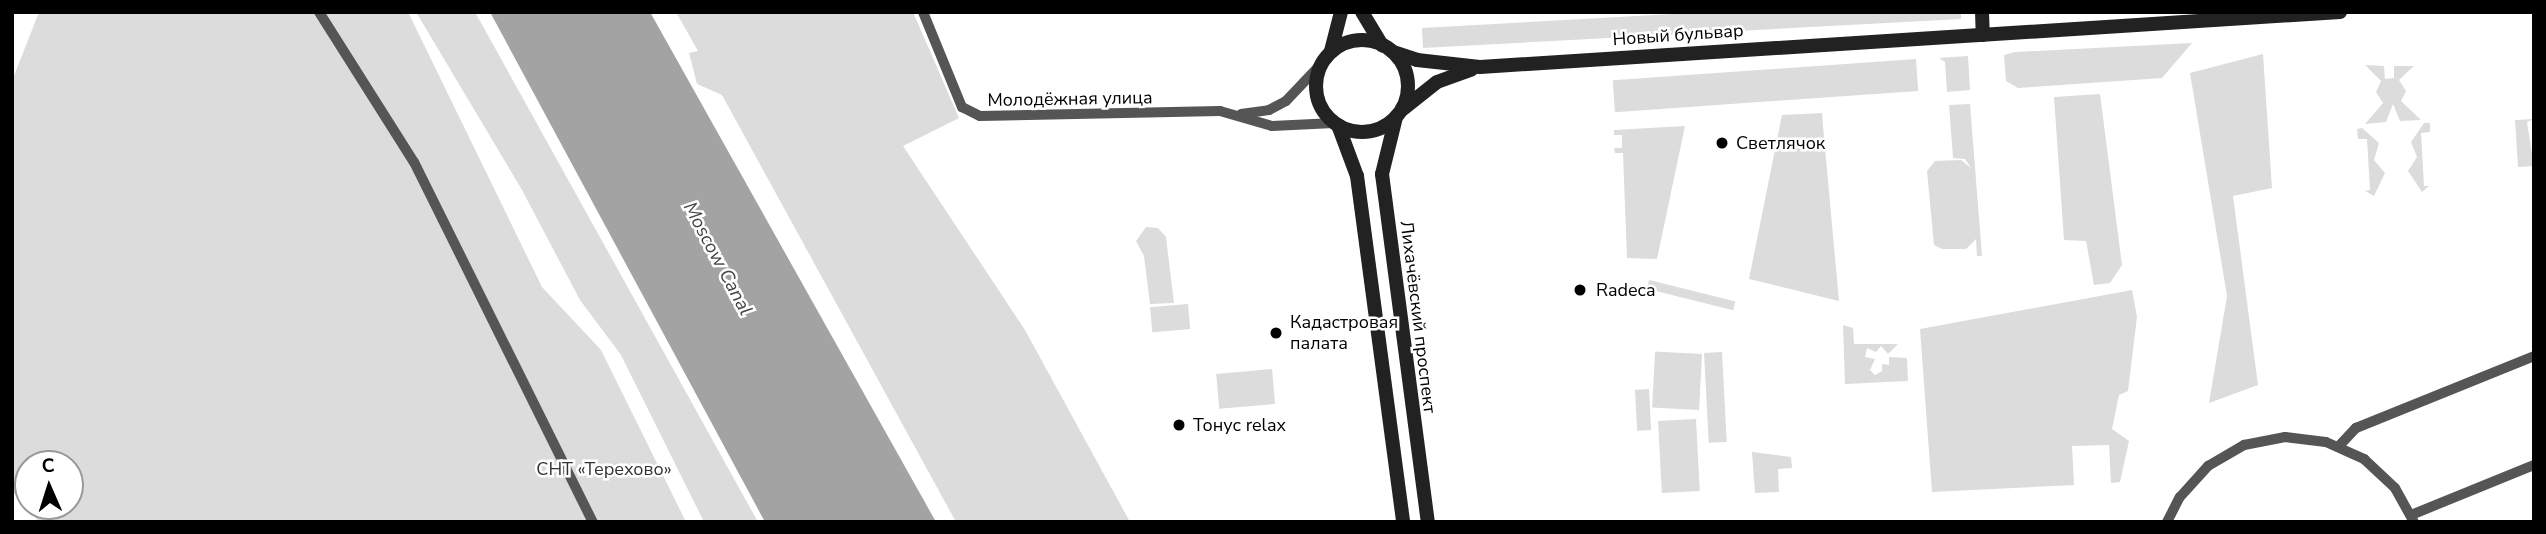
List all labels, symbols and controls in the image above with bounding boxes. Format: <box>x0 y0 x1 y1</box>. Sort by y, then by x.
street label: Новый бульвар <box>1612 20 1744 50</box>
street label: Молодёжная улица <box>987 87 1153 111</box>
place label: Светлячок <box>1736 132 1825 154</box>
marker: Светлячок <box>1714 135 1730 151</box>
water label: Moscow Canal <box>678 199 756 319</box>
street label: Лихачёвский проспект <box>1395 219 1441 415</box>
place label: Radeca <box>1596 279 1655 301</box>
marker: Radeca <box>1570 280 1590 300</box>
place label: Кадастровая палата <box>1290 312 1398 354</box>
marker: Кадастровая палата <box>1268 325 1284 341</box>
place label: Тонус relax <box>1193 414 1286 436</box>
marker: Тонус relax <box>1171 417 1187 433</box>
north arrow <box>14 450 84 520</box>
text: С <box>41 453 55 479</box>
park label: СНТ «Терехово» <box>536 458 672 480</box>

